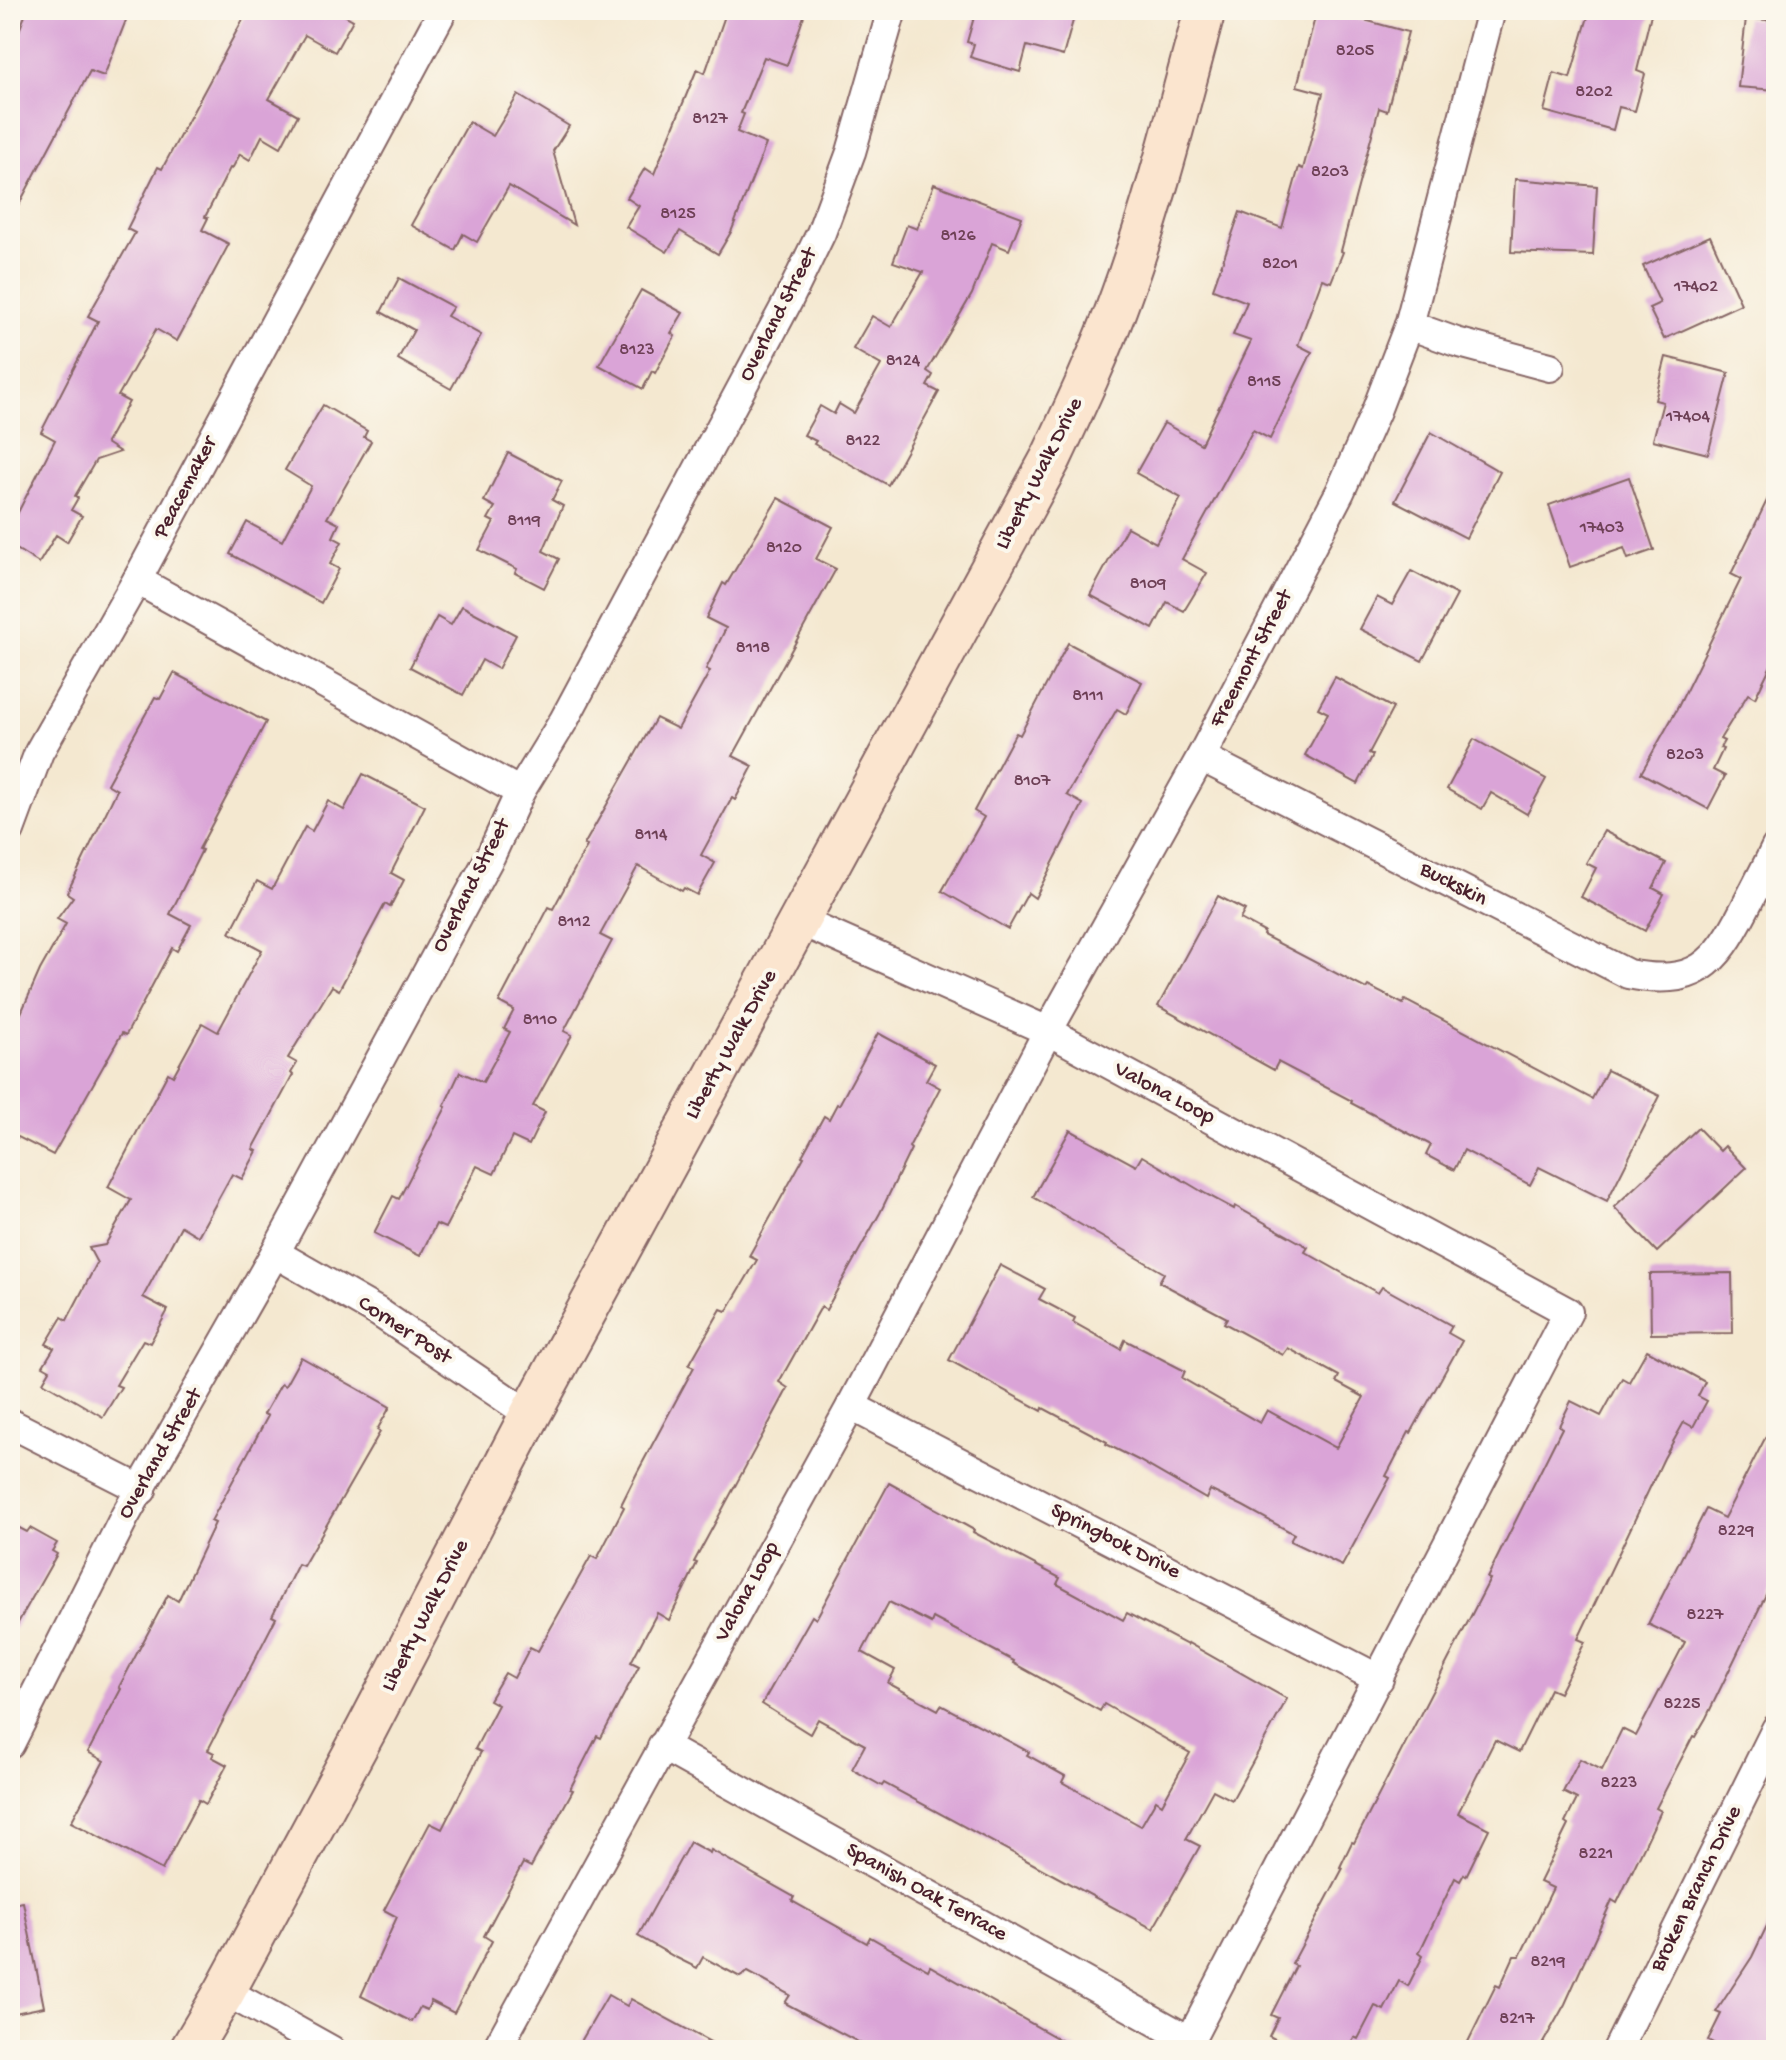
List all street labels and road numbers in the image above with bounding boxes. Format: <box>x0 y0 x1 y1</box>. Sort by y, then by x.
street label: Overland Street <box>734 242 825 386</box>
street label: Liberty Walk Drive <box>990 393 1090 554</box>
street label: Peacemaker <box>148 431 225 544</box>
street label: Freemont Street <box>1204 584 1300 733</box>
street label: Overland Street <box>427 813 518 957</box>
street label: Buckskin <box>1414 857 1491 913</box>
street label: Liberty Walk Drive <box>680 965 784 1124</box>
street label: Valona Loop <box>1108 1056 1219 1131</box>
street label: Corner Post <box>352 1291 457 1372</box>
street label: Overland Street <box>113 1382 210 1524</box>
street label: Springbok Drive <box>1046 1498 1185 1586</box>
street label: Liberty Walk Drive <box>376 1535 476 1696</box>
street label: Valona Loop <box>709 1537 786 1647</box>
street label: Broken Branch Drive <box>1645 1801 1749 1977</box>
street label: Spanish Oak Terrace <box>841 1838 1012 1948</box>

